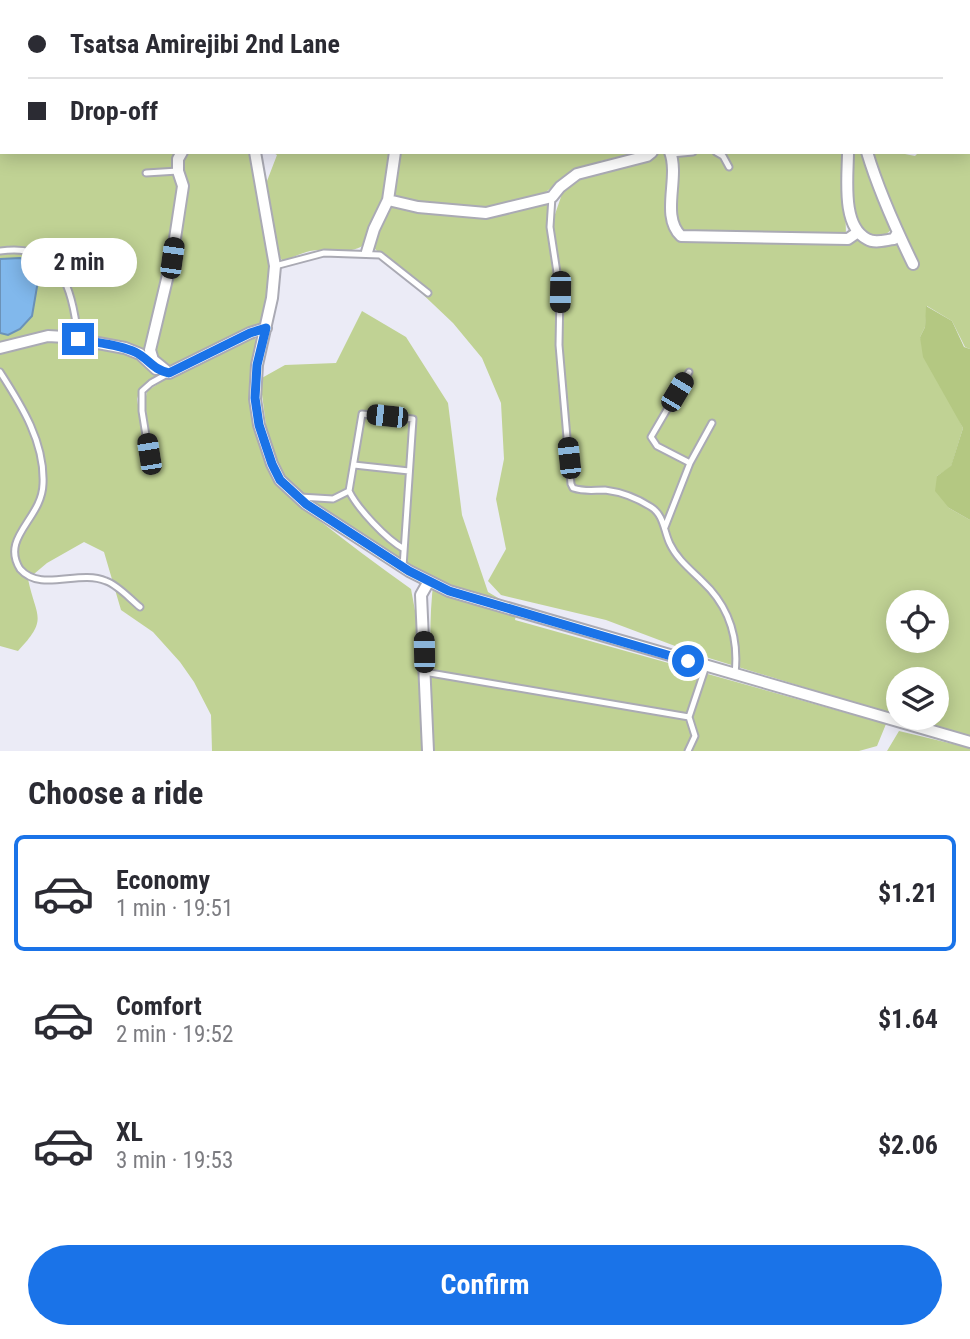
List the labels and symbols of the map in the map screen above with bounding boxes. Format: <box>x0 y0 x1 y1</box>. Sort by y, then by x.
car <box>159 236 186 280</box>
callout: 2 min <box>20 238 136 286</box>
car <box>550 271 571 313</box>
route end <box>62 323 94 355</box>
car <box>658 369 697 415</box>
car <box>366 403 409 429</box>
car <box>136 432 163 476</box>
car <box>557 436 582 480</box>
car <box>414 631 435 673</box>
route start <box>672 645 704 677</box>

